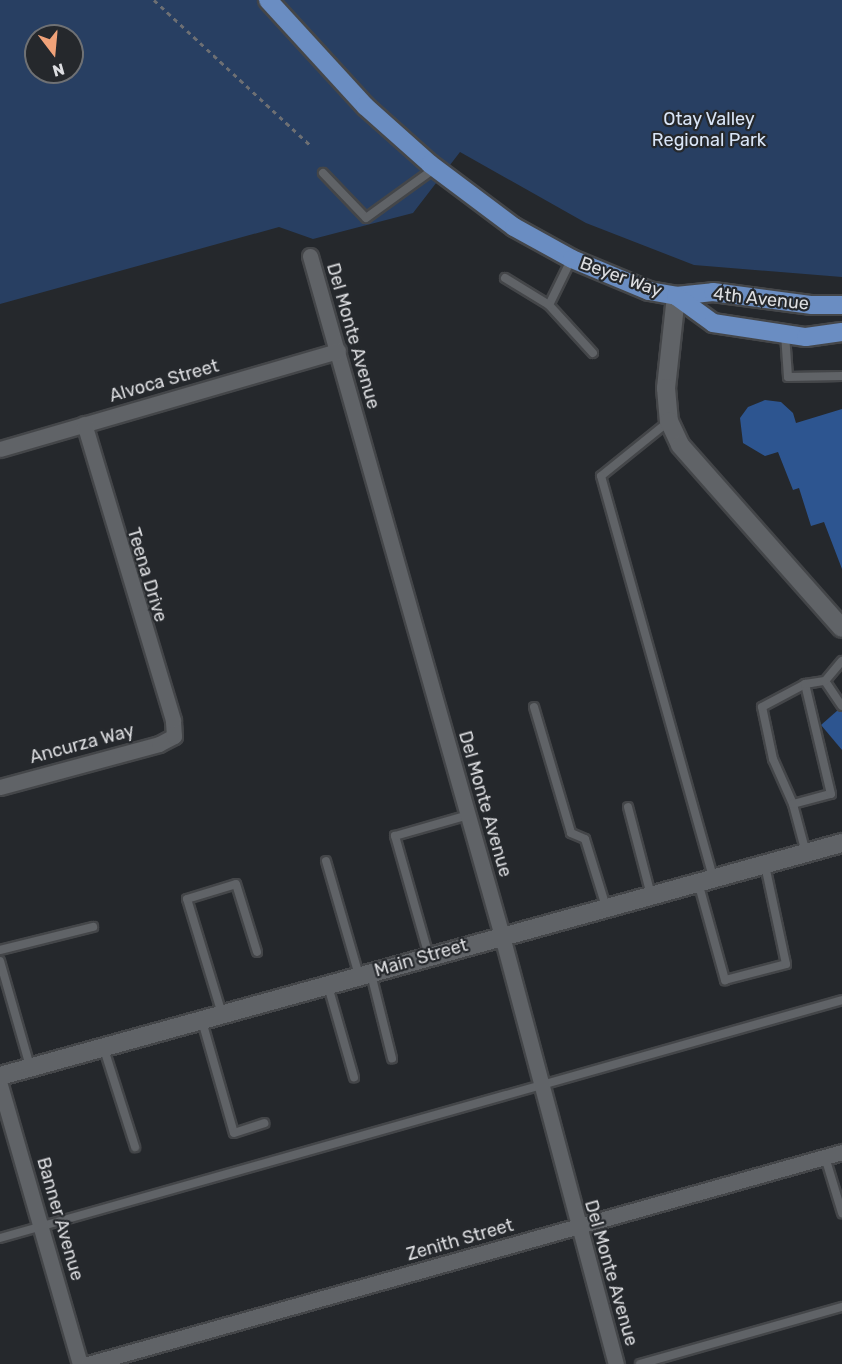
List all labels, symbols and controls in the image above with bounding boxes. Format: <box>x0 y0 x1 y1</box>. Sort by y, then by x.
north arrow <box>24 24 84 84</box>
text: N <box>50 59 67 81</box>
park label: Otay Valley Regional Park <box>652 109 766 152</box>
street label: Beyer Way <box>577 252 665 302</box>
street label: Del Monte Avenue <box>322 260 384 412</box>
street label: 4th Avenue <box>712 283 810 315</box>
street label: Alvoca Street <box>107 355 221 407</box>
street label: Teena Drive <box>122 525 172 625</box>
street label: Ancurza Way <box>27 720 137 768</box>
street label: Del Monte Avenue <box>454 728 516 880</box>
street label: Main Street <box>372 934 470 982</box>
street label: Banner Avenue <box>32 1154 88 1284</box>
street label: Del Monte Avenue <box>580 1197 642 1349</box>
street label: Zenith Street <box>404 1214 516 1266</box>

